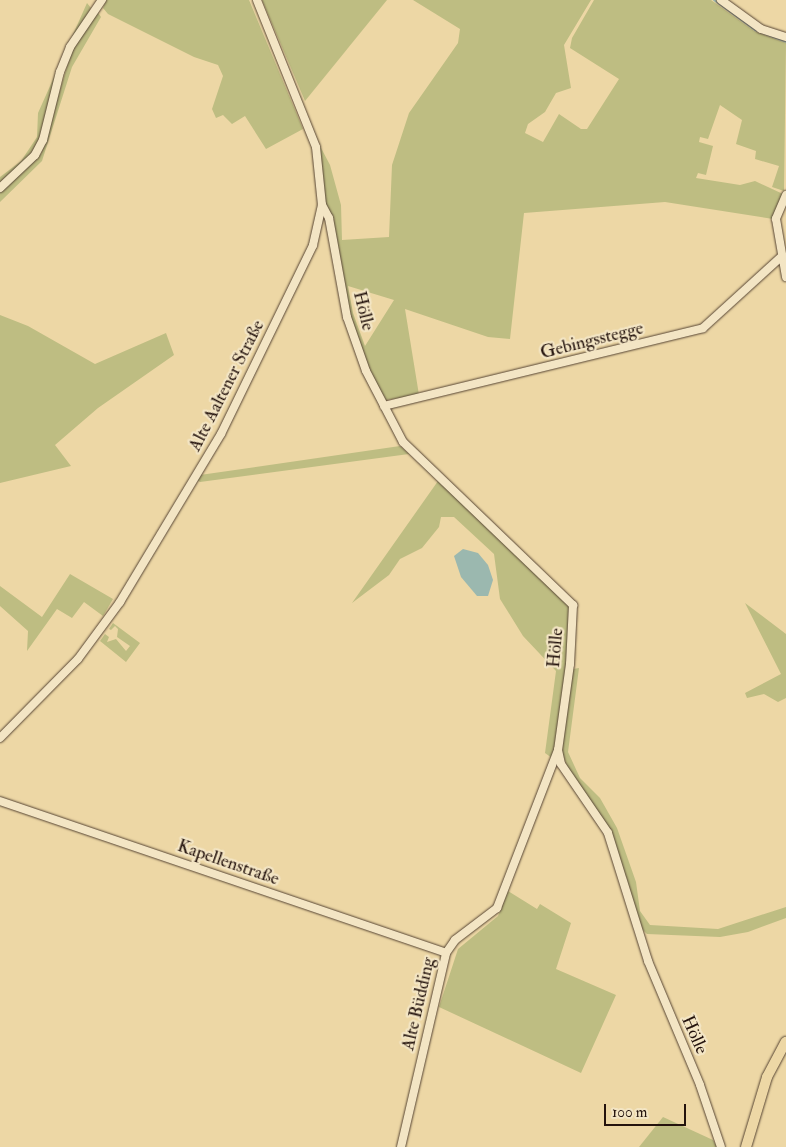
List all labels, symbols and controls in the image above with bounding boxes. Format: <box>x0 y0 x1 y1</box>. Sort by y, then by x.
street label: Hölle <box>348 289 378 333</box>
street label: Alte Aaltener Straße <box>185 317 269 455</box>
street label: Gebingsstegge <box>538 318 646 364</box>
street label: Hölle <box>544 627 568 669</box>
street label: Kapellenstraße <box>174 836 282 890</box>
street label: Alte Büdding <box>398 955 440 1053</box>
street label: Hölle <box>676 1012 712 1058</box>
scale bar <box>606 1094 688 1126</box>
text: 100 m <box>612 1103 647 1122</box>

